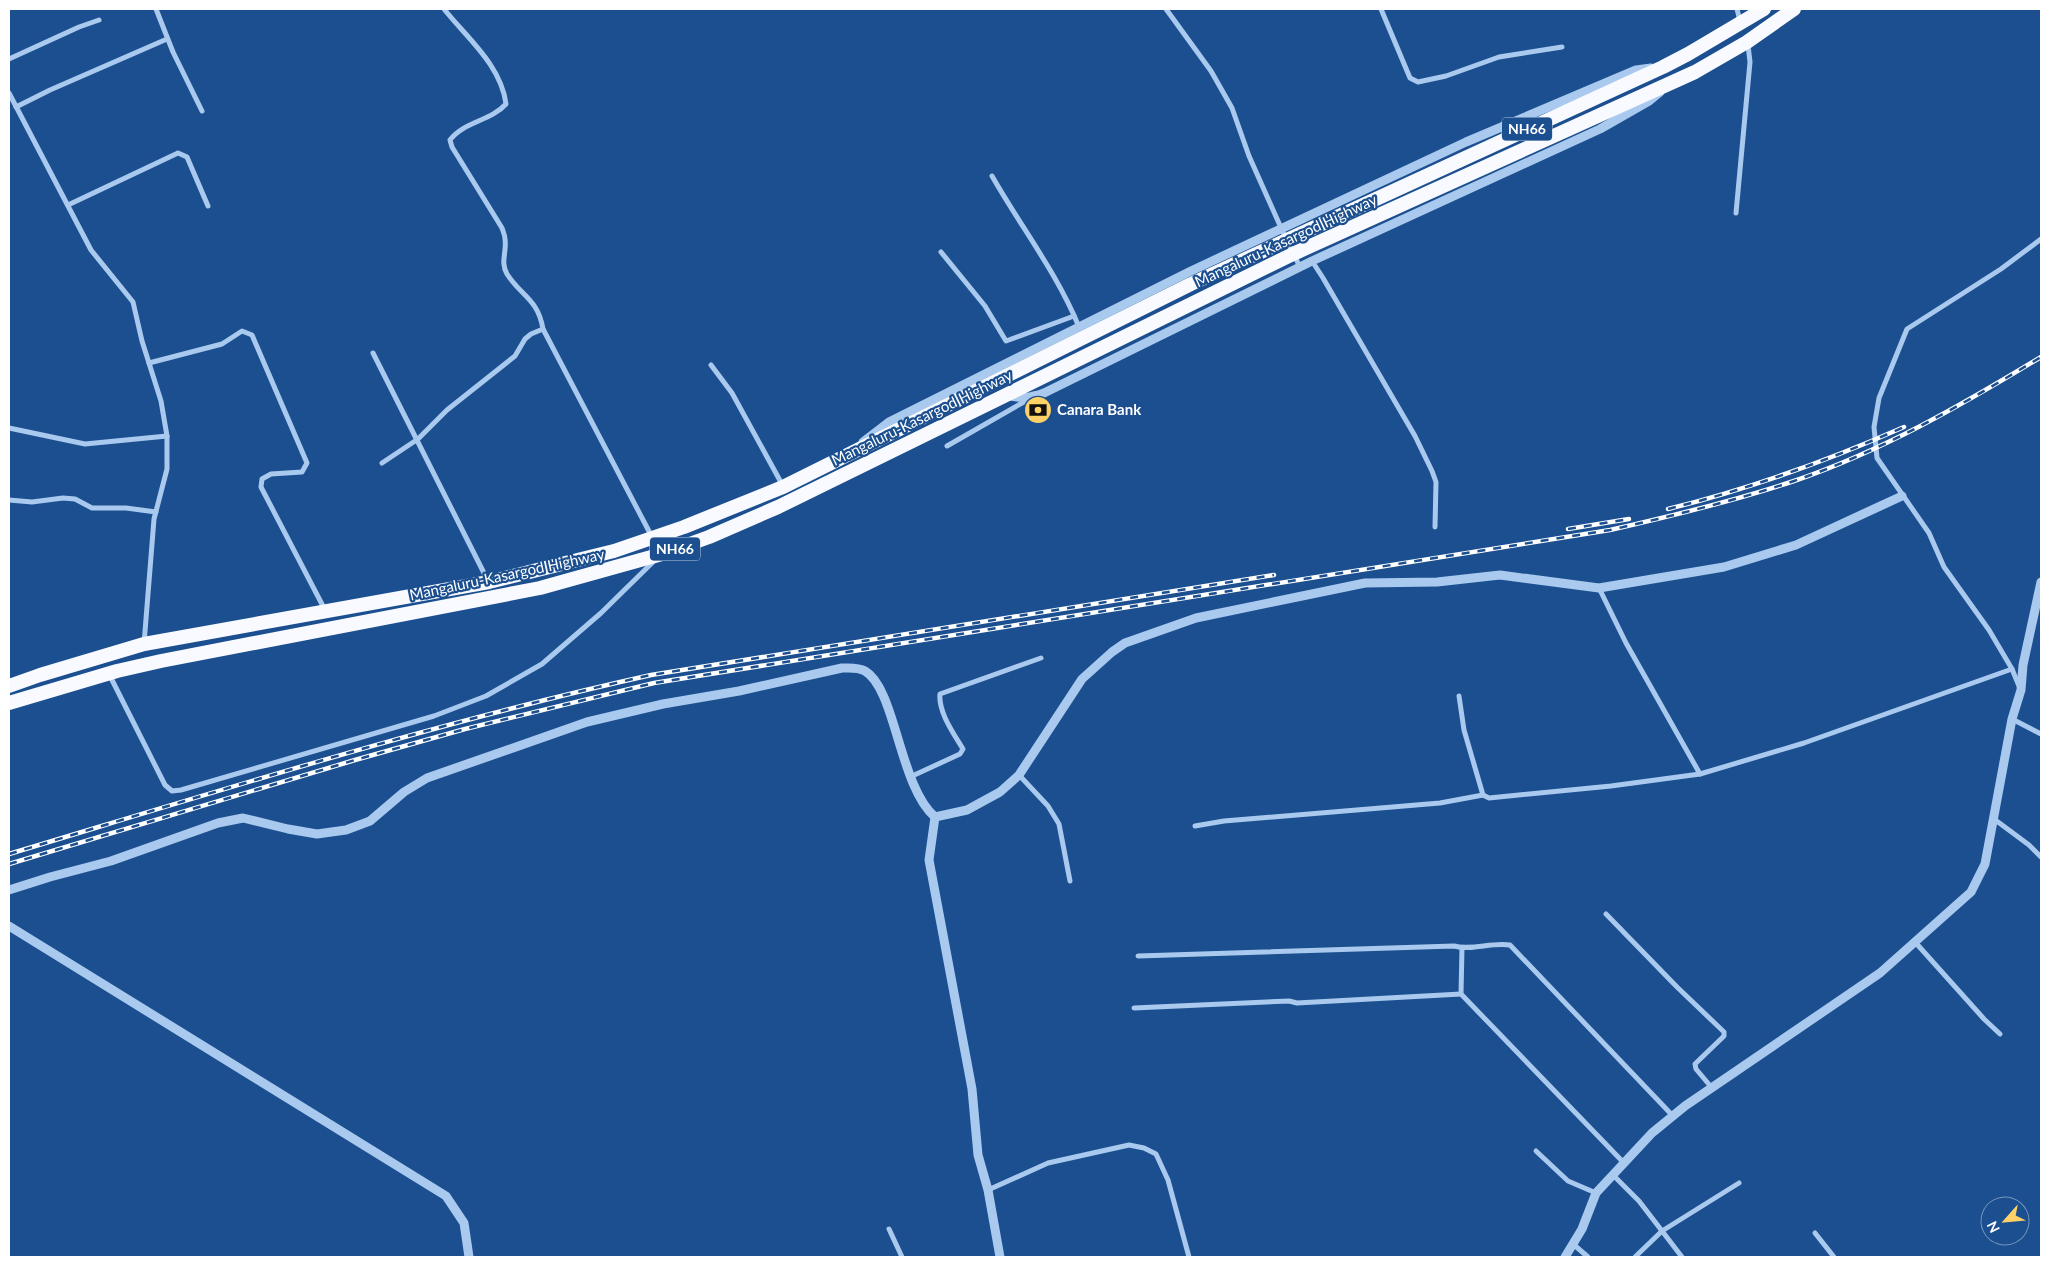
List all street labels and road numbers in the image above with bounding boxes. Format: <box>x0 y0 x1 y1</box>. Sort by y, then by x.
road number: NH66 <box>1502 118 1552 140</box>
street label: Mangaluru-Kasargod Highway <box>1192 190 1380 290</box>
street label: Mangaluru-Kasargod Highway <box>828 365 1015 469</box>
road number: NH66 <box>650 538 700 560</box>
street label: Mangaluru-Kasargod Highway <box>408 544 606 603</box>

